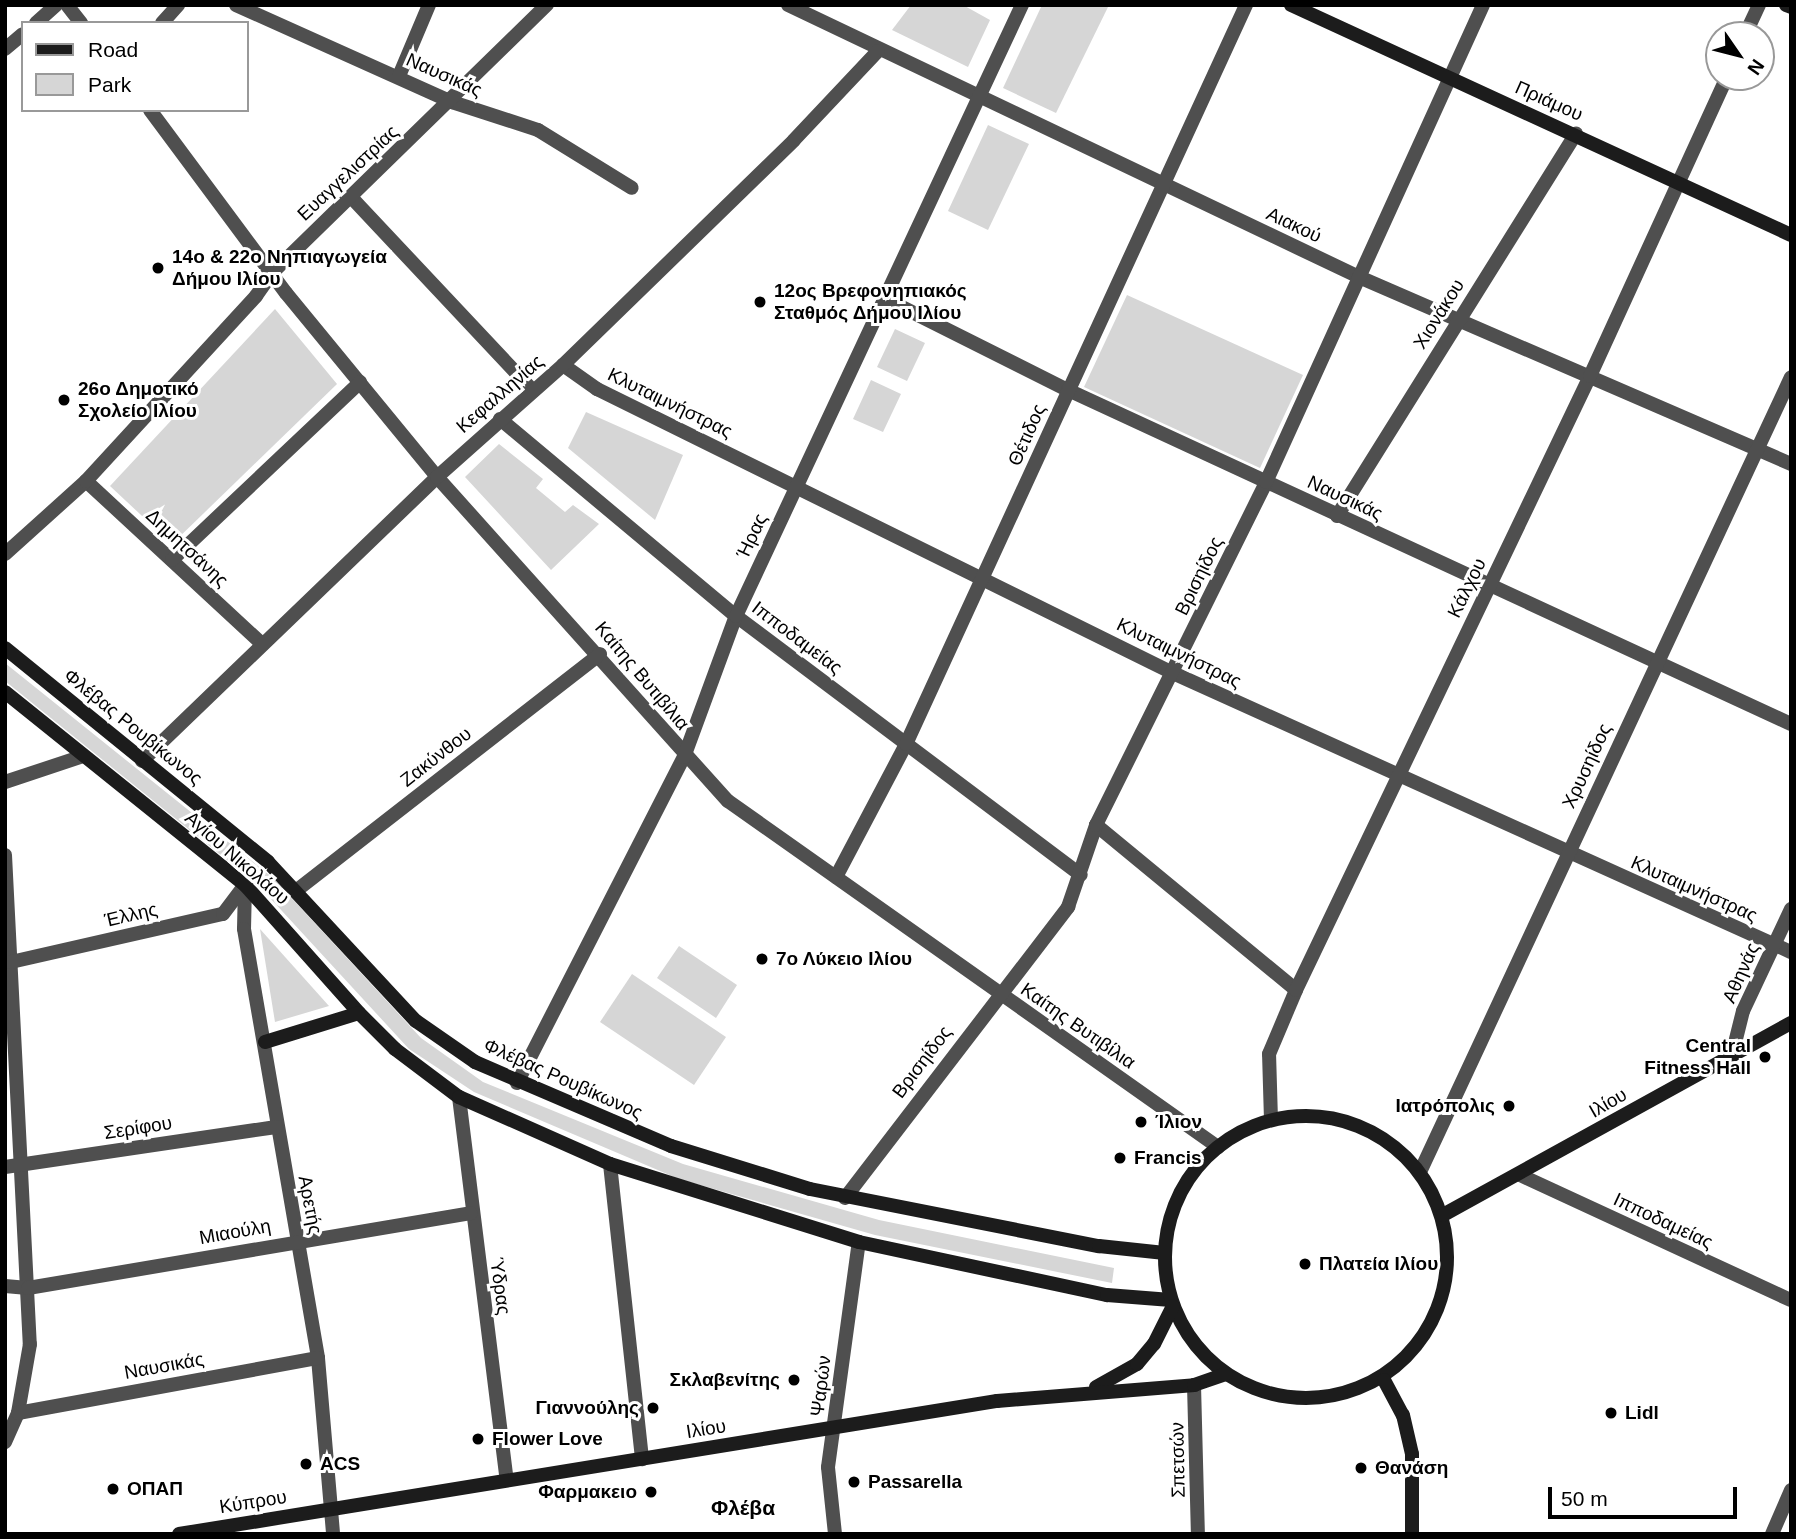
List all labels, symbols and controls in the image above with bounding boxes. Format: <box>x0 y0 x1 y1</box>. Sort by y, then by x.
legend <box>21 21 248 112</box>
north arrow <box>1705 21 1775 91</box>
text: Road <box>88 38 138 61</box>
street label: Ναυσικάς <box>403 48 485 102</box>
text: N <box>1743 56 1769 79</box>
text: Park <box>88 73 131 96</box>
street label: Πριάμου <box>1512 76 1586 126</box>
street label: Ευαγγελιστρίας <box>293 120 403 226</box>
street label: Αιακού <box>1263 202 1325 248</box>
place label: 14ο & 22ο Νηπιαγωγεία Δήμου Ιλίου <box>172 246 387 290</box>
marker: 14ο & 22ο Νηπιαγωγεία Δήμου Ιλίου <box>150 260 166 276</box>
street label: Χιονάκου <box>1409 275 1469 353</box>
place label: 12ος Βρεφονηπιακός Σταθμός Δήμου Ιλίου <box>774 280 967 324</box>
marker: 12ος Βρεφονηπιακός Σταθμός Δήμου Ιλίου <box>752 294 768 310</box>
street label: Κεφαλληνίας <box>452 350 548 438</box>
street label: Κλυταιμνήστρας <box>604 363 736 443</box>
place label: 26ο Δημοτικό Σχολείο Ιλίου <box>78 378 199 422</box>
marker: 26ο Δημοτικό Σχολείο Ιλίου <box>56 392 72 408</box>
street label: Θέτιδος <box>1003 401 1051 469</box>
street label: Ναυσικάς <box>1304 471 1386 525</box>
street label: Δημητσάνης <box>141 504 233 592</box>
street label: Ήρας <box>732 510 772 562</box>
street label: Βρισηίδος <box>1170 533 1228 619</box>
street label: Κάλχου <box>1443 555 1491 621</box>
street label: Ιπποδαμείας <box>747 597 847 679</box>
street label: Κλυταιμνήστρας <box>1113 613 1245 693</box>
street label: Καίτης Βυτιβίλια <box>590 617 694 735</box>
street label: Φλέβας Ρουβίκωνος <box>59 664 207 790</box>
street label: Χρυσηίδος <box>1558 720 1616 812</box>
street label: Ζακύνθου <box>396 722 476 792</box>
street label: Αγίου Νικολάου <box>180 806 294 910</box>
street label: Κλυταιμνήστρας <box>1627 851 1761 927</box>
street label: Έλλης <box>102 898 160 932</box>
street label: Αθηνάς <box>1718 939 1764 1007</box>
place label: 7ο Λύκειο Ιλίου <box>776 948 913 970</box>
marker: 7ο Λύκειο Ιλίου <box>754 951 770 967</box>
street label: Καίτης Βυτιβίλια <box>1016 978 1140 1074</box>
street label: Βρισηίδος <box>887 1021 957 1103</box>
street label: Φλέβας Ρουβίκωνος <box>480 1034 646 1124</box>
place label: Central Fitness Hall <box>1644 1035 1751 1079</box>
marker: Central Fitness Hall <box>1757 1049 1773 1065</box>
street label: Ιλίου <box>1585 1083 1631 1123</box>
place label: Ιατρόπολις <box>1395 1095 1495 1117</box>
marker: Ιατρόπολις <box>1501 1098 1517 1114</box>
street label: Σερίφου <box>102 1111 174 1145</box>
place label: Ίλιον <box>1155 1111 1202 1133</box>
marker: Ίλιον <box>1133 1114 1149 1130</box>
place label: Francis <box>1134 1147 1202 1169</box>
marker: Francis <box>1112 1150 1128 1166</box>
street label: Αρετής <box>293 1174 327 1236</box>
street label: Ιπποδαμείας <box>1610 1188 1716 1254</box>
street label: Μιαούλη <box>198 1215 272 1249</box>
place label: Πλατεία Ιλίου <box>1319 1253 1438 1275</box>
street label: Ύδρας <box>485 1256 515 1316</box>
marker: Πλατεία Ιλίου <box>1297 1256 1313 1272</box>
street label: Ναυσικάς <box>122 1348 206 1384</box>
street label: Ψαρών <box>806 1354 836 1418</box>
place label: Σκλαβενίτης <box>670 1369 780 1391</box>
marker: Σκλαβενίτης <box>786 1372 802 1388</box>
place label: Γιαννούλης <box>535 1397 639 1419</box>
marker: Γιαννούλης <box>645 1400 661 1416</box>
place label: Lidl <box>1625 1402 1659 1424</box>
marker: Lidl <box>1603 1405 1619 1421</box>
street label: Ιλίου <box>684 1415 728 1443</box>
street label: Σπετσών <box>1166 1422 1190 1498</box>
place label: Flower Love <box>492 1428 603 1450</box>
marker: Flower Love <box>470 1431 486 1447</box>
place label: ACS <box>320 1453 360 1475</box>
marker: ACS <box>298 1456 314 1472</box>
place label: Θανάση <box>1375 1457 1448 1479</box>
marker: Θανάση <box>1353 1460 1369 1476</box>
place label: Passarella <box>868 1471 962 1493</box>
scale bar <box>1551 1472 1740 1516</box>
marker: Passarella <box>846 1474 862 1490</box>
place label: ΟΠΑΠ <box>127 1478 183 1500</box>
marker: ΟΠΑΠ <box>105 1481 121 1497</box>
place label: Φαρμακειο <box>538 1481 637 1503</box>
marker: Φαρμακειο <box>643 1484 659 1500</box>
street label: Κύπρου <box>218 1485 288 1519</box>
text: 50 m <box>1561 1487 1608 1510</box>
district label: Φλέβα <box>711 1495 775 1521</box>

